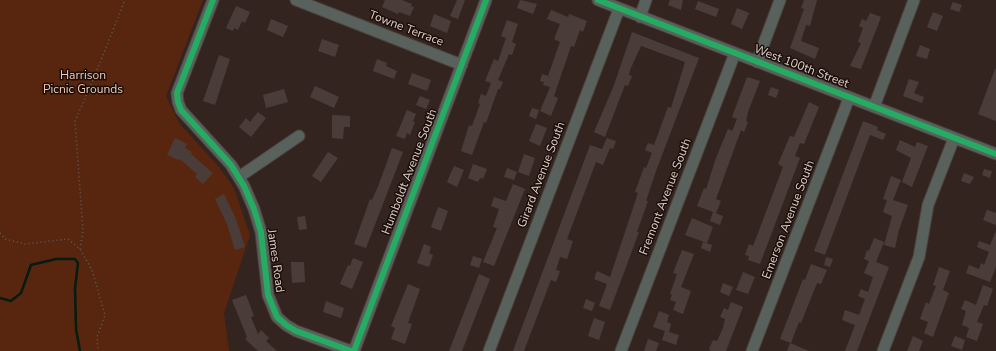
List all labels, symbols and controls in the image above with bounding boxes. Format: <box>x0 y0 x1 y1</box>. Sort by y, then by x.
street label: Towne Terrace <box>367 8 445 50</box>
street label: West 100th Street <box>752 42 850 92</box>
park label: Harrison Picnic Grounds <box>43 69 123 97</box>
street label: Humboldt Avenue South <box>379 107 441 237</box>
street label: Girard Avenue South <box>515 120 569 230</box>
street label: Fremont Avenue South <box>637 137 695 257</box>
street label: Emerson Avenue South <box>760 159 818 281</box>
street label: James Road <box>263 228 287 294</box>

